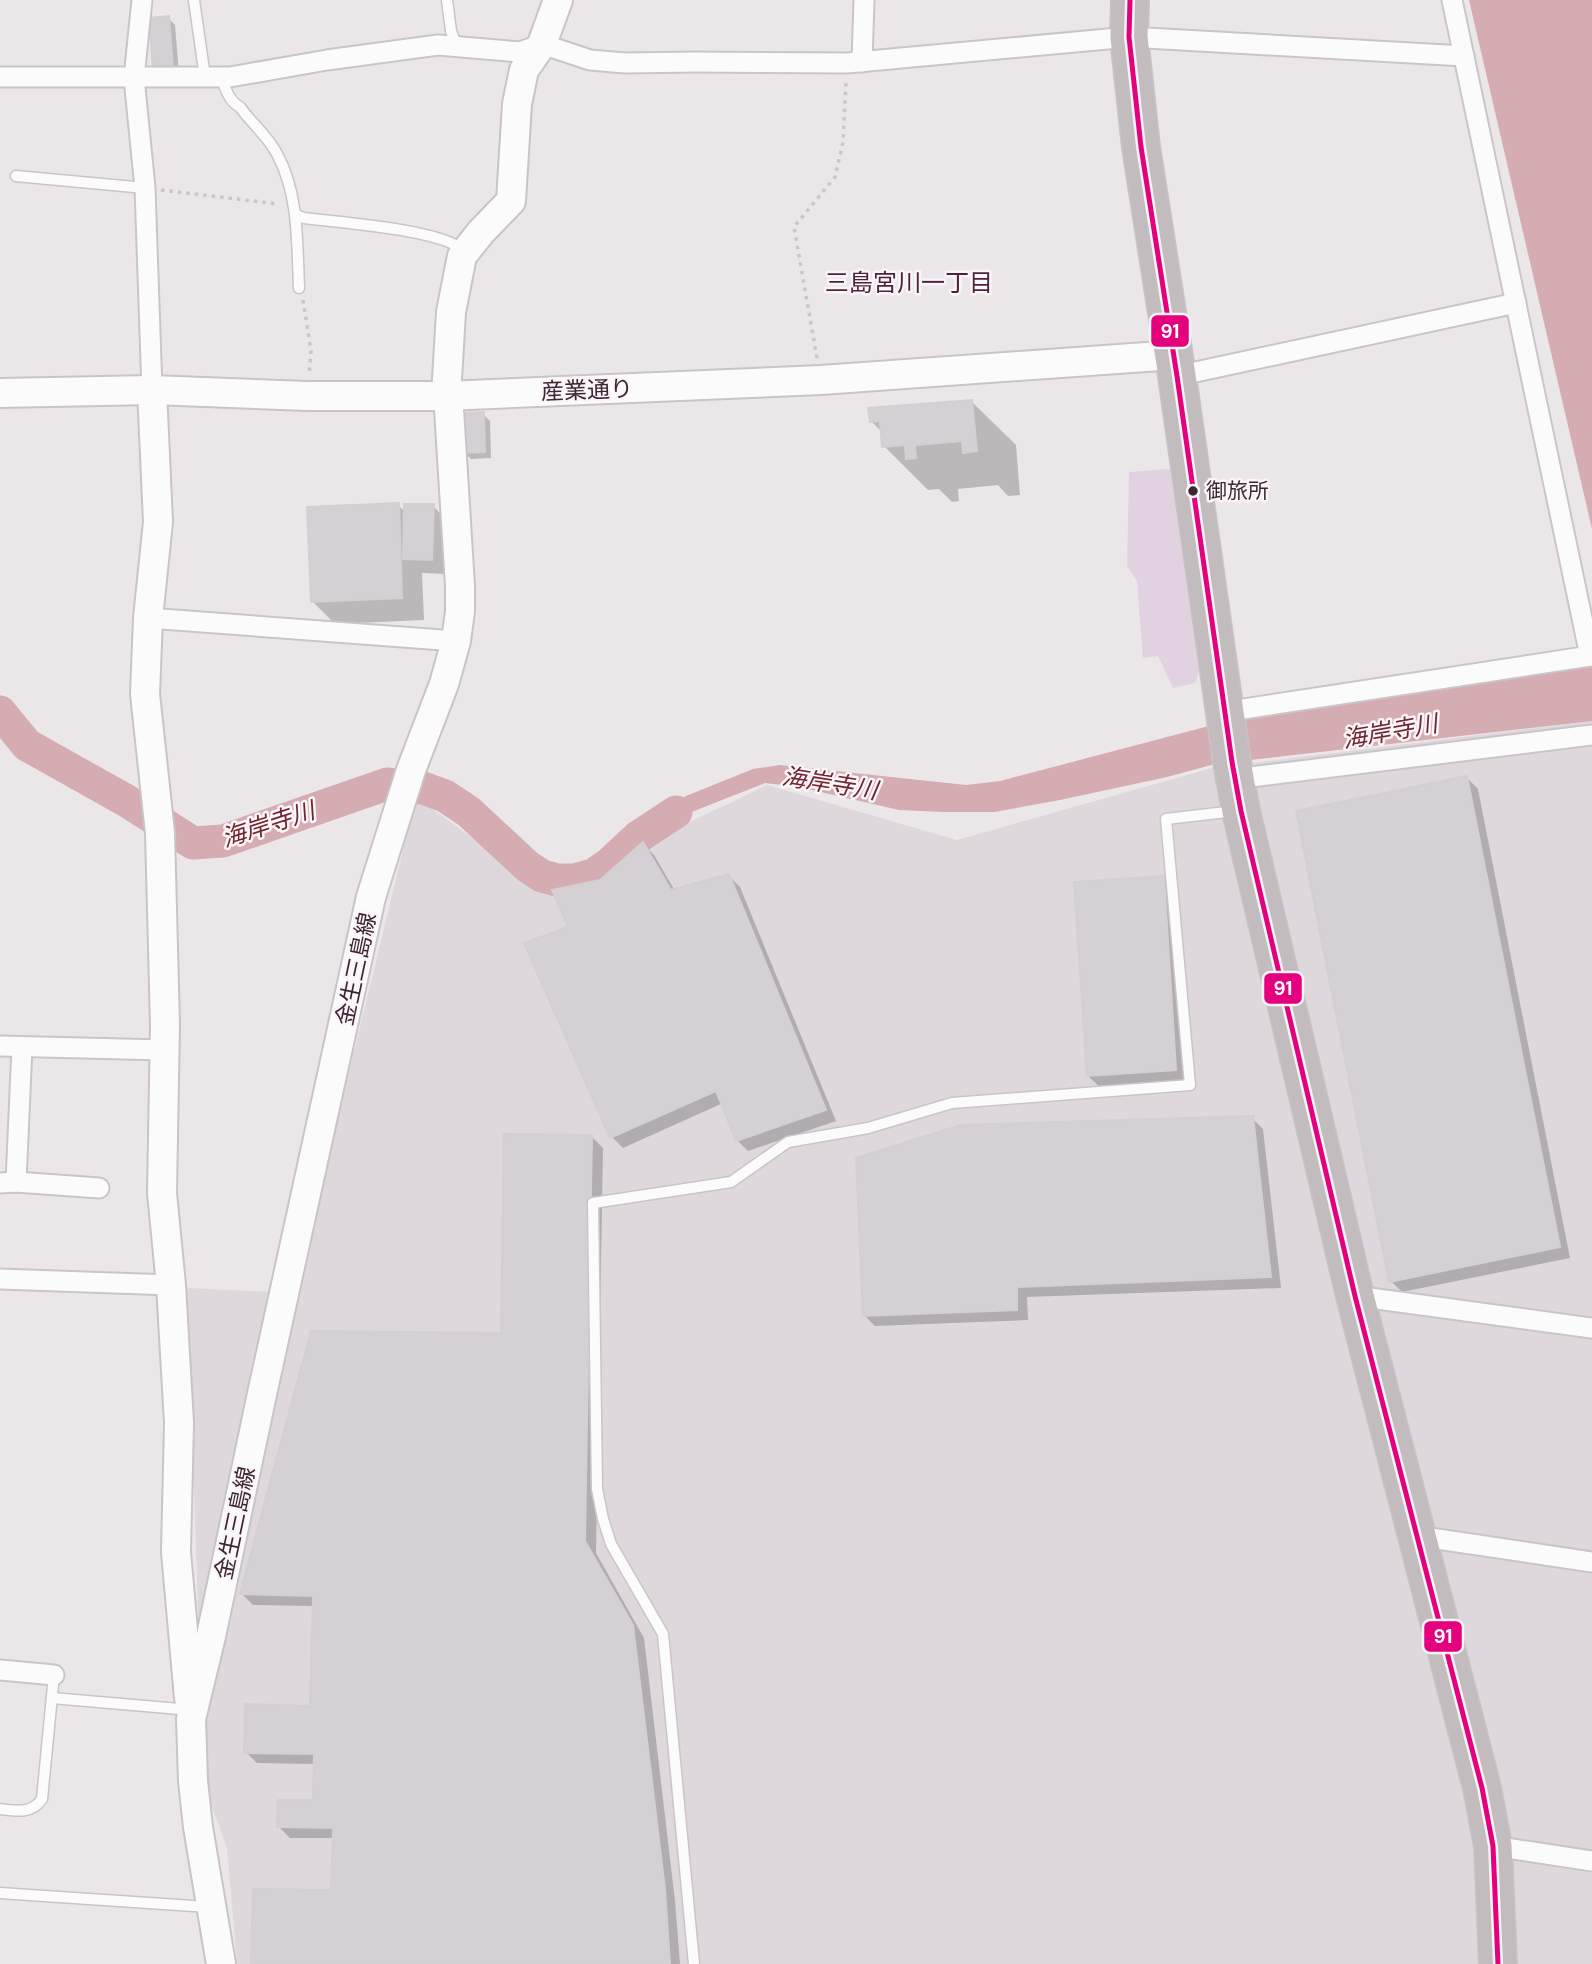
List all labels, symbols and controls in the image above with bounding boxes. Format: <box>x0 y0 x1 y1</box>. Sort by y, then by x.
district label: 三島宮川一丁目 <box>825 267 993 298</box>
line badge: 91 <box>1150 314 1190 348</box>
text: 91 <box>1161 319 1179 344</box>
street label: 産業通り <box>541 373 633 407</box>
place label: 御旅所 <box>1206 477 1269 505</box>
marker: 御旅所 <box>1186 484 1200 498</box>
water label: 海岸寺川 <box>1340 707 1443 755</box>
water label: 海岸寺川 <box>780 760 883 806</box>
water label: 海岸寺川 <box>218 793 321 854</box>
street label: 金生三島線 <box>329 910 383 1028</box>
line badge: 91 <box>1263 972 1303 1005</box>
text: 91 <box>1274 976 1292 1001</box>
street label: 金生三島線 <box>208 1464 262 1582</box>
line badge: 91 <box>1423 1620 1463 1653</box>
text: 91 <box>1434 1624 1452 1649</box>

